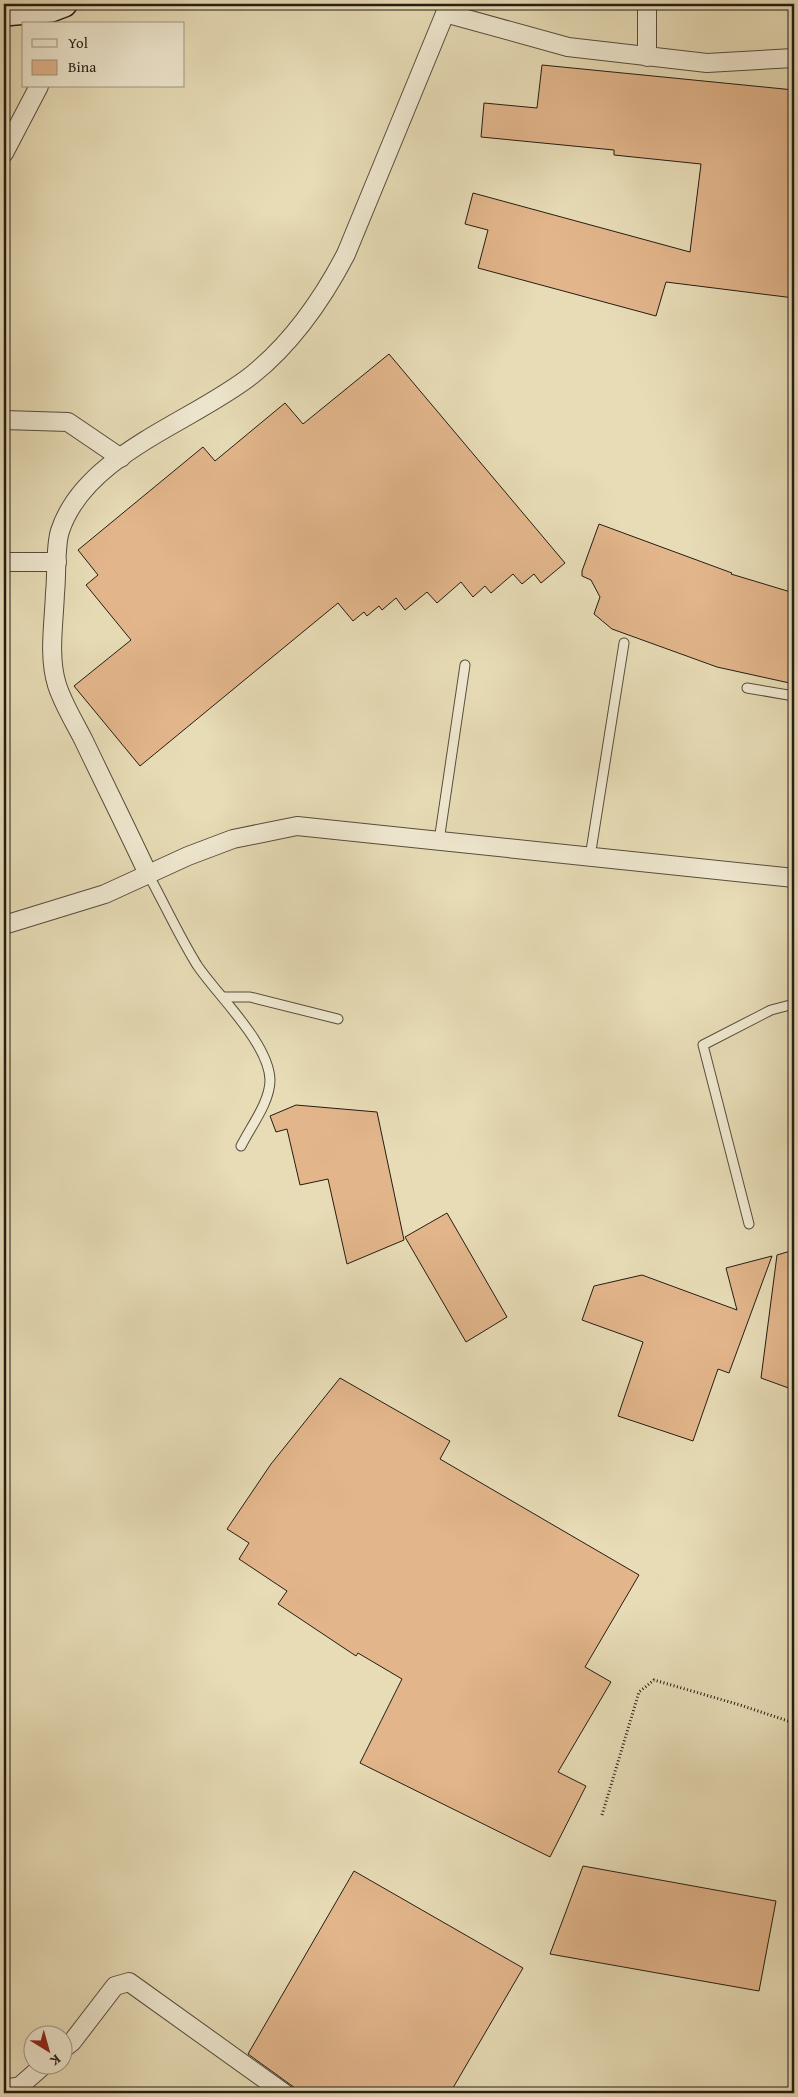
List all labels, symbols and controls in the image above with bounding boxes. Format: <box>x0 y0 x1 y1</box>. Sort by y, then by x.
legend <box>22 22 185 88</box>
text: Yol <box>68 32 88 53</box>
text: Bina <box>68 56 96 77</box>
north arrow <box>22 2024 72 2074</box>
text: K <box>46 2050 65 2071</box>

